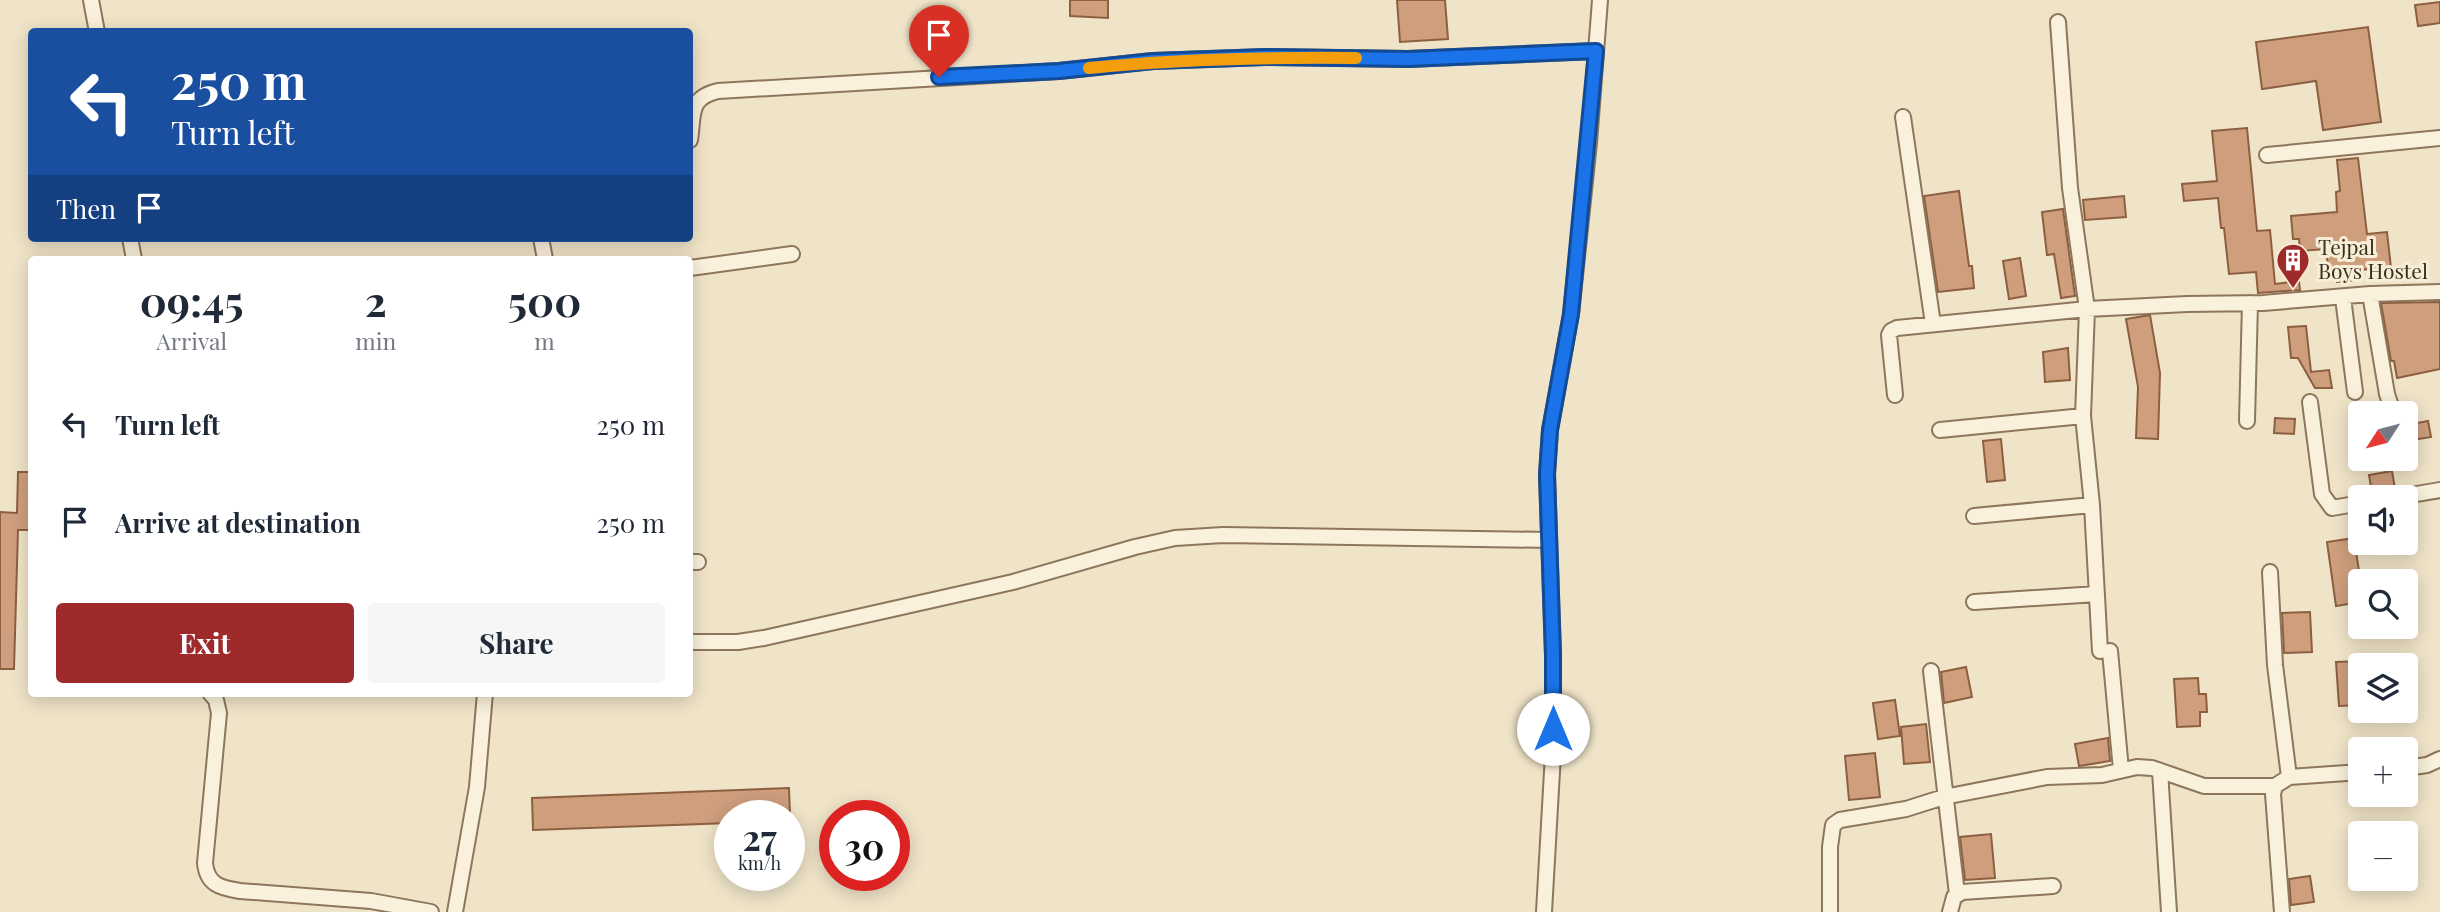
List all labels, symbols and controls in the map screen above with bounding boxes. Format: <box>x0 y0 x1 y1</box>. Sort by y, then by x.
pin <box>909 5 969 77</box>
icon: arrive <box>920 16 958 54</box>
text: 250 m <box>171 47 307 112</box>
icon: left <box>56 56 147 147</box>
text: Turn left <box>171 110 295 153</box>
icon: arrive <box>130 189 168 227</box>
text: Then <box>56 191 116 226</box>
place label: Tejpal Boys Hostel <box>2318 232 2428 284</box>
building icon: Tejpal Boys Hostel <box>2274 241 2312 290</box>
text: 09:45 <box>140 272 244 328</box>
text: 2 <box>365 272 387 328</box>
text: 500 <box>508 272 581 328</box>
text: Arrival <box>156 325 227 356</box>
text: min <box>355 325 396 356</box>
text: m <box>534 325 555 356</box>
north arrow <box>2348 401 2418 471</box>
map controls <box>2348 401 2418 891</box>
icon: left <box>56 405 94 443</box>
text: Turn left <box>115 407 220 442</box>
text: 250 m <box>597 407 665 442</box>
button: sound <box>2348 485 2418 555</box>
icon: arrive <box>56 503 94 541</box>
text: Arrive at destination <box>115 505 361 540</box>
text: 250 m <box>597 505 665 540</box>
button: search <box>2348 569 2418 639</box>
button: Exit <box>56 603 354 683</box>
button: Share <box>368 603 665 683</box>
button: layers <box>2348 653 2418 723</box>
position arrow <box>1516 692 1590 766</box>
button: + <box>2348 737 2418 807</box>
speed limit sign: 30 <box>819 800 910 891</box>
text: 27 <box>742 813 777 860</box>
button: − <box>2348 821 2418 891</box>
text: km/h <box>738 851 781 875</box>

